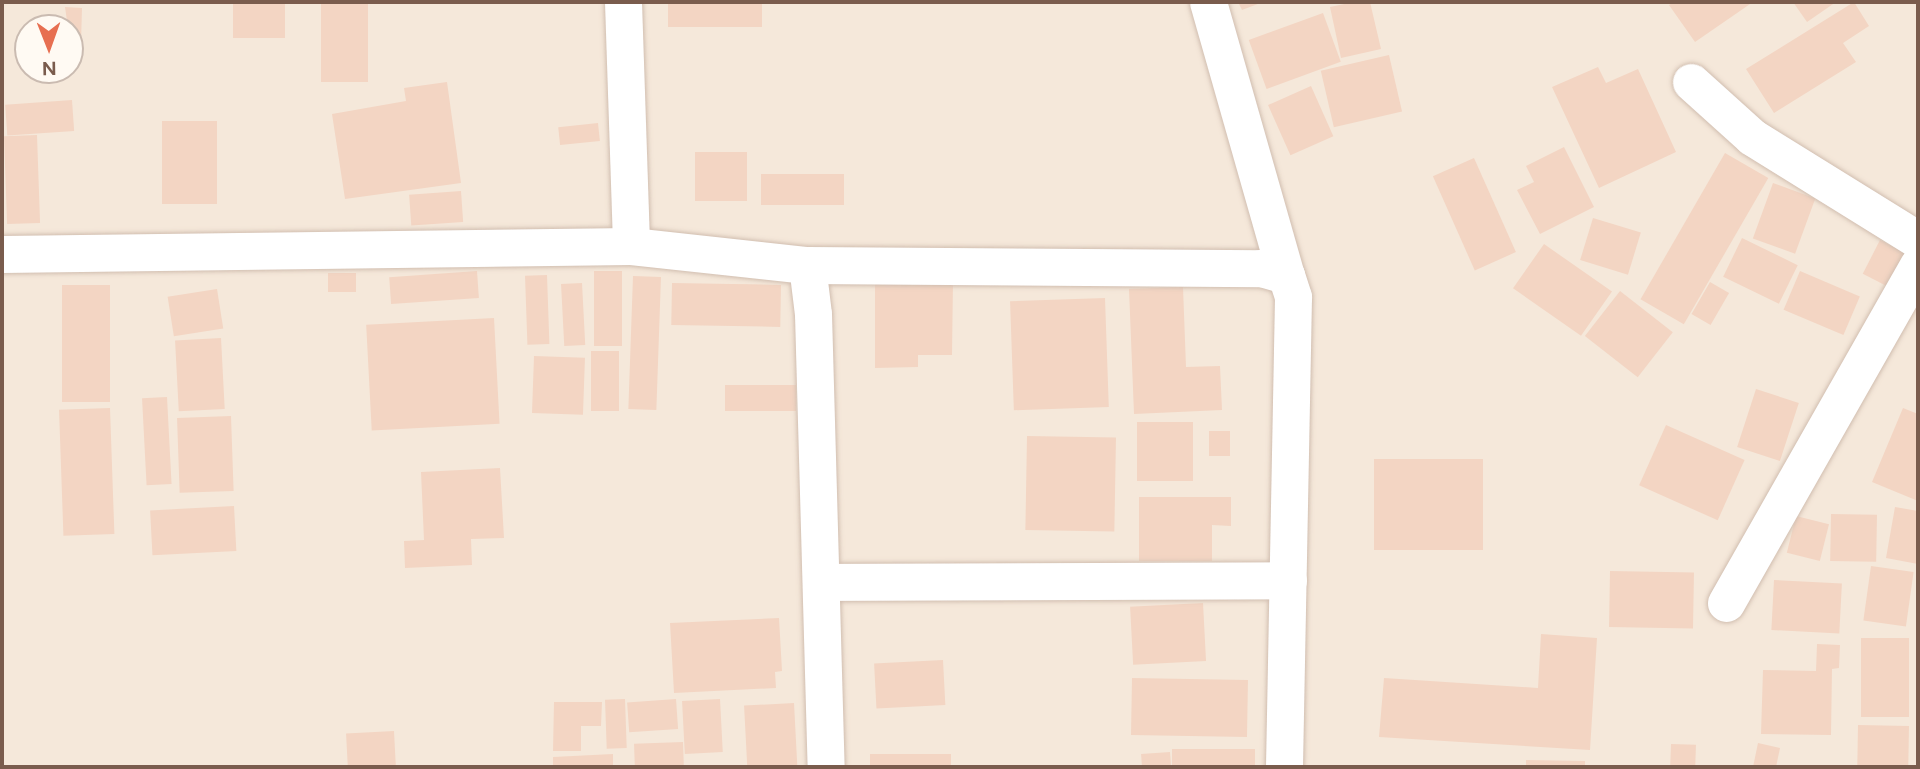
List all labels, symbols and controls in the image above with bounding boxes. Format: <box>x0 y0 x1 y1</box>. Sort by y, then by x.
north arrow <box>14 14 84 84</box>
text: N <box>42 57 57 80</box>

